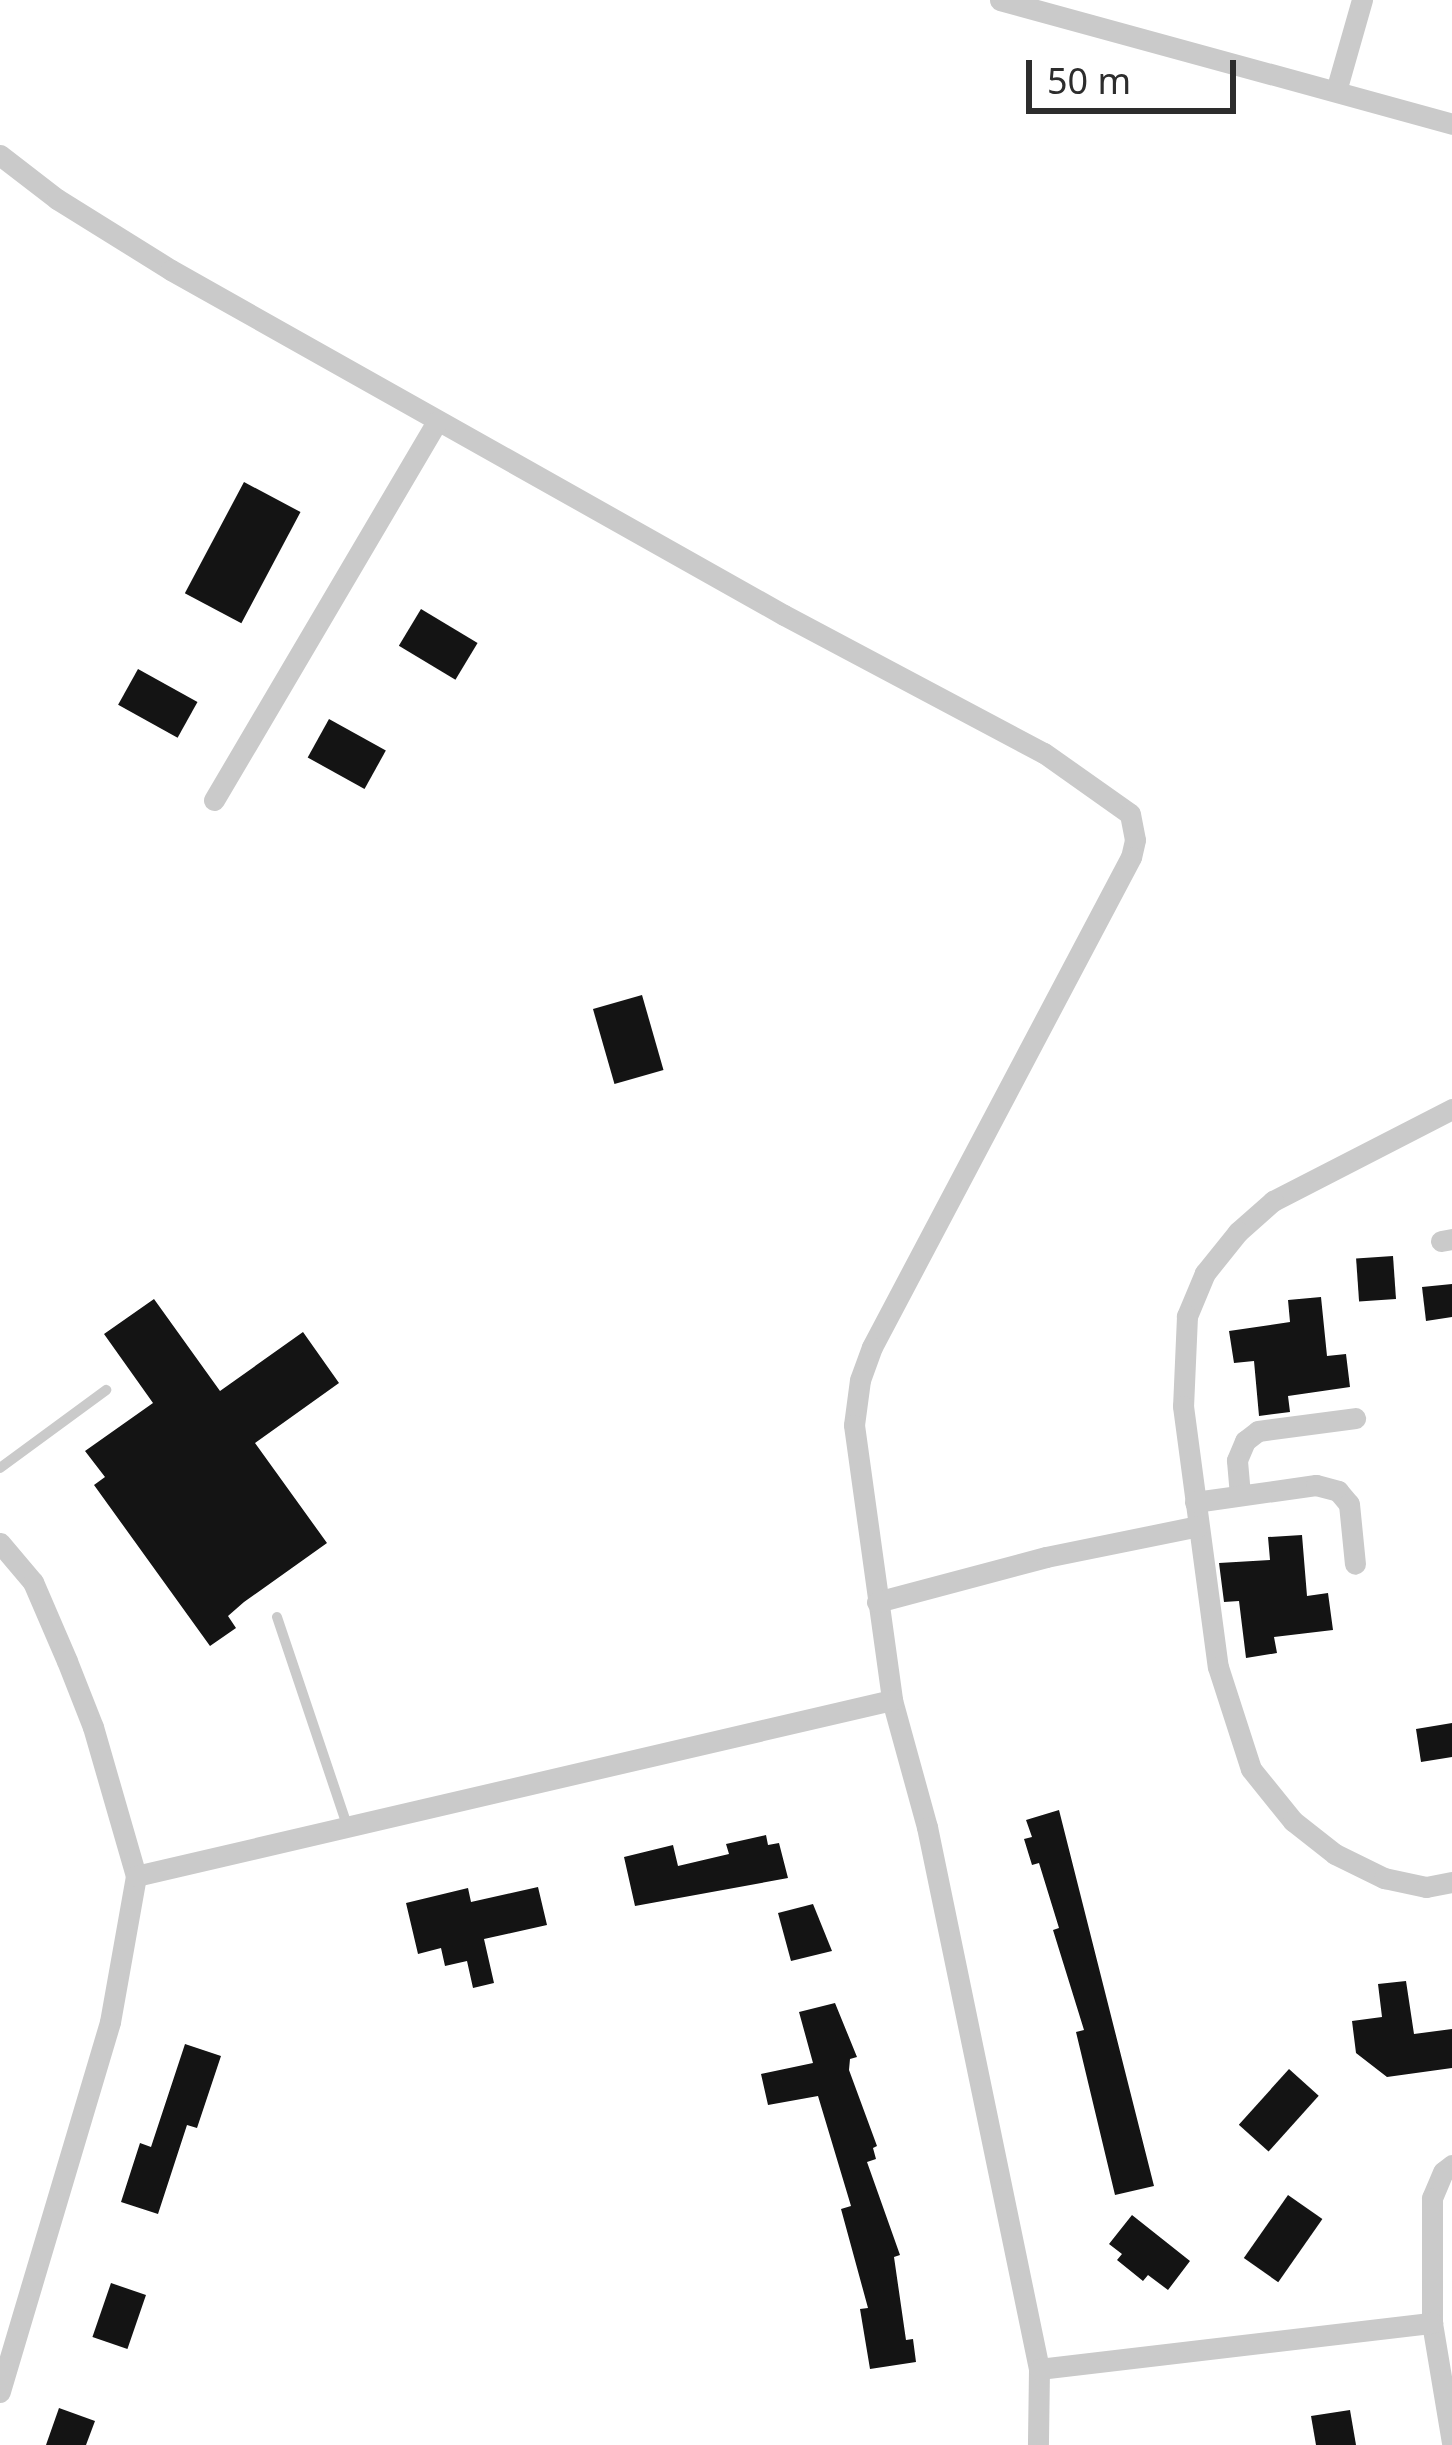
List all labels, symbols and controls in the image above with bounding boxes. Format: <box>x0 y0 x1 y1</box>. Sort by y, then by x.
scale bar <box>1032 36 1242 110</box>
text: 50 m <box>1047 56 1131 105</box>

